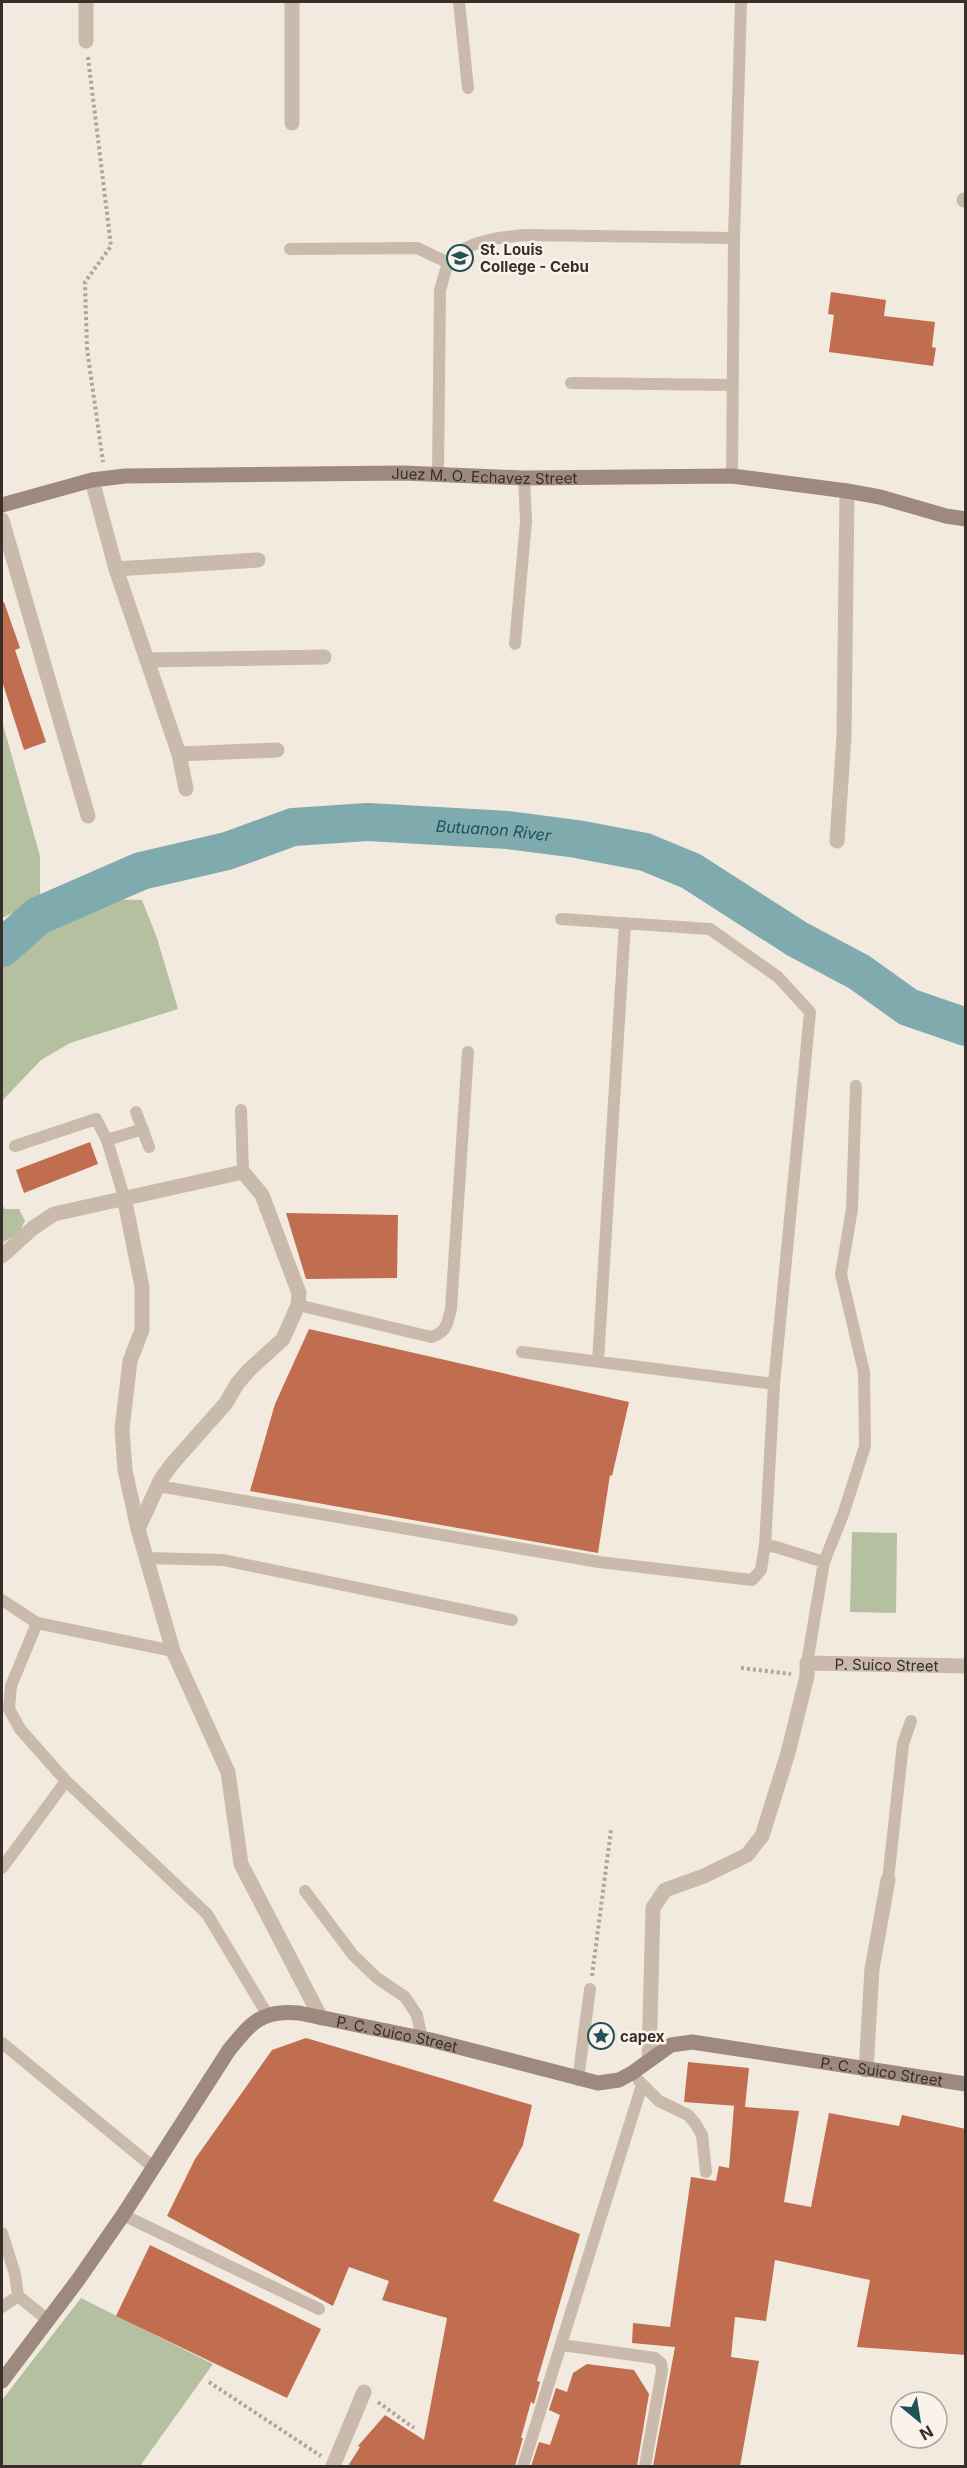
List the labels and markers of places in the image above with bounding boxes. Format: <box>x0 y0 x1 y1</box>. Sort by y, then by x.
place label: St. Louis College - Cebu <box>480 240 589 276</box>
school or university icon: St. Louis College - Cebu <box>445 243 475 273</box>
place icon: capex <box>586 2021 616 2051</box>
place label: capex <box>620 2027 665 2046</box>

